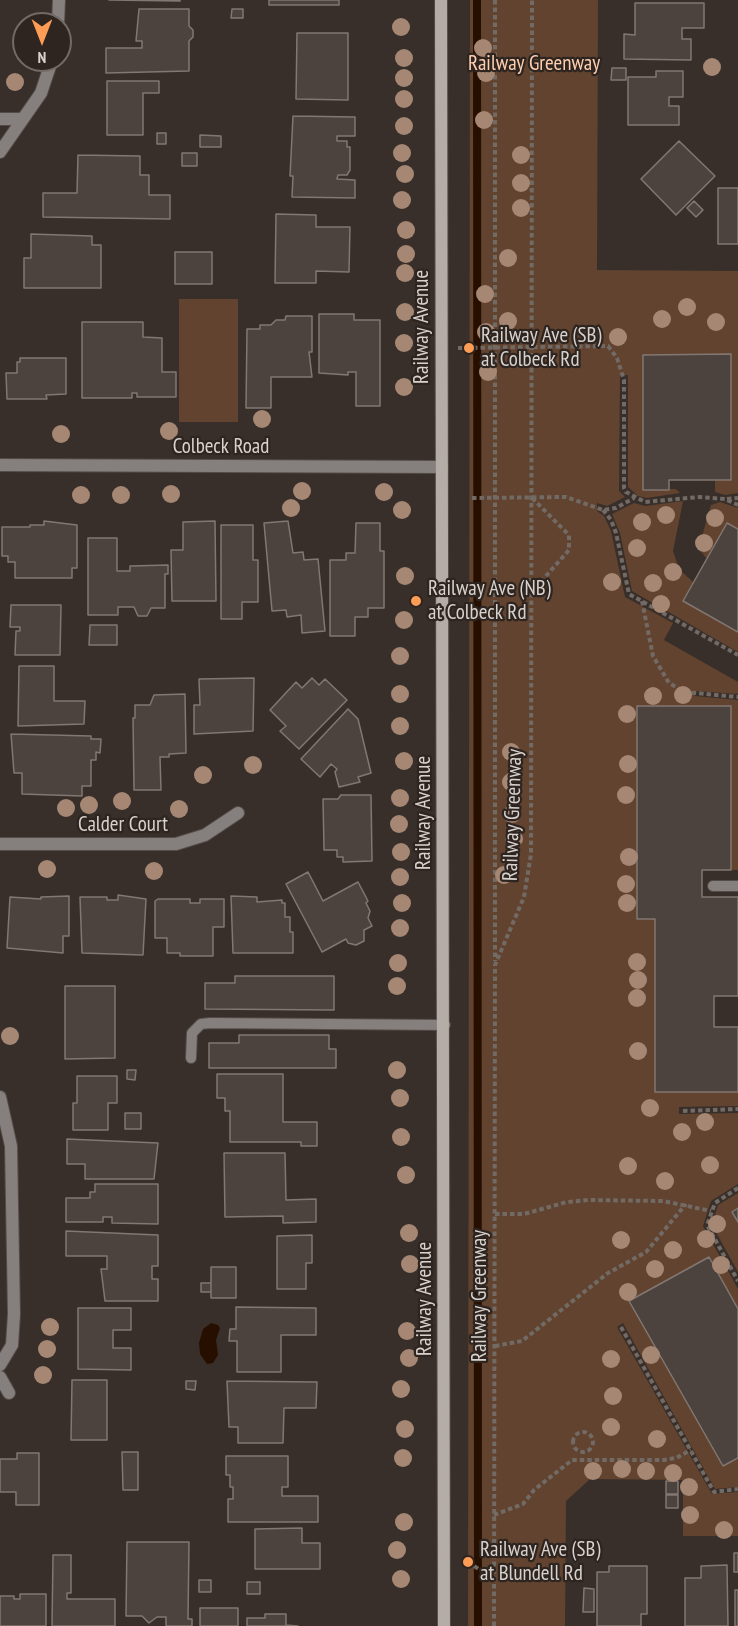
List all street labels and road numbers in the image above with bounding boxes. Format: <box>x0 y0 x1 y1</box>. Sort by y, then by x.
street label: Railway Avenue <box>409 270 435 384</box>
street label: Colbeck Road <box>173 434 269 460</box>
street label: Railway Greenway <box>498 748 528 882</box>
street label: Railway Avenue <box>411 756 437 870</box>
street label: Calder Court <box>78 812 168 838</box>
street label: Railway Greenway <box>467 1230 493 1362</box>
street label: Railway Avenue <box>412 1242 438 1356</box>

